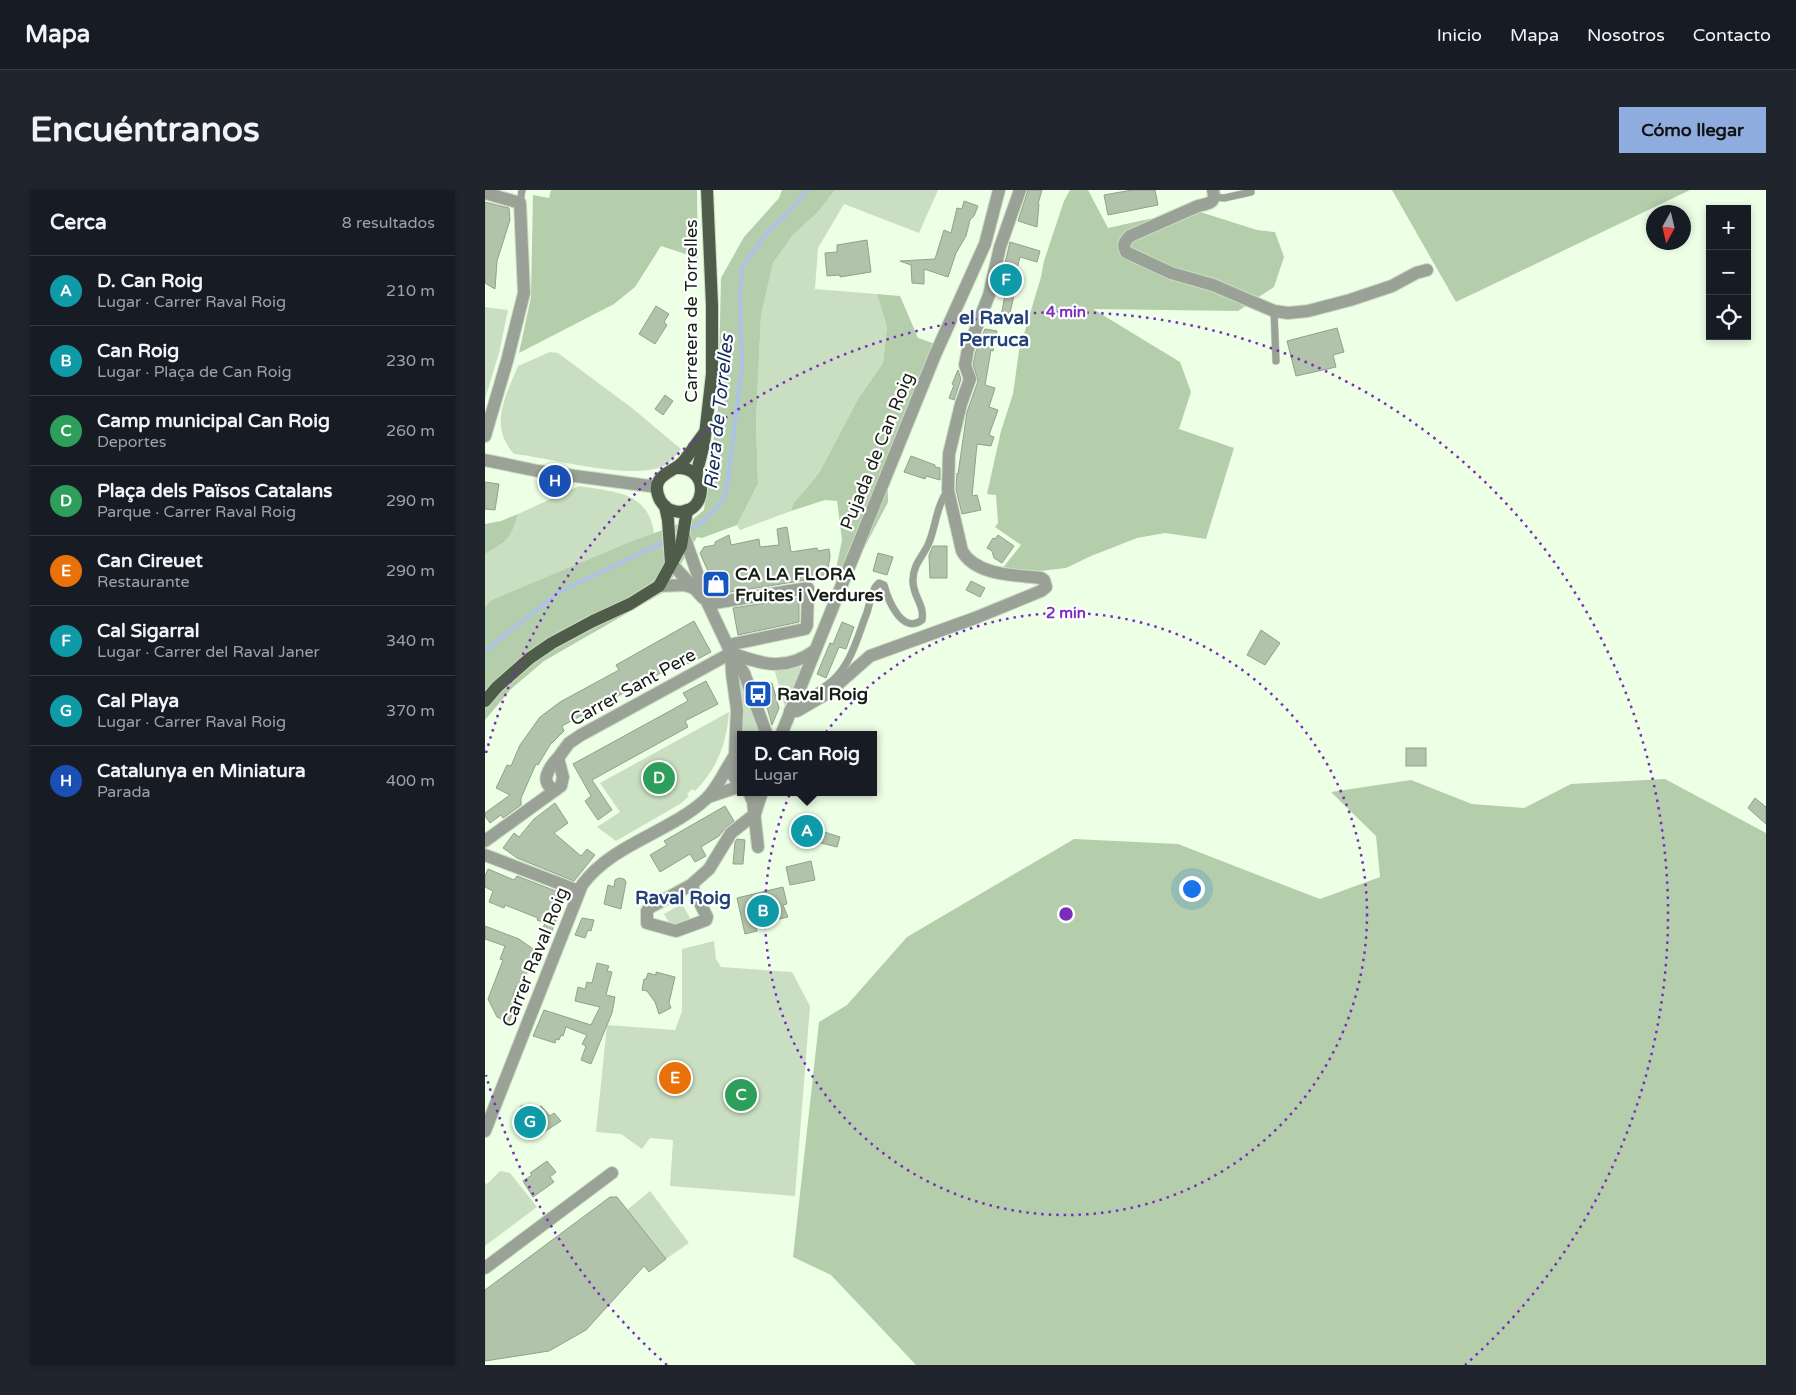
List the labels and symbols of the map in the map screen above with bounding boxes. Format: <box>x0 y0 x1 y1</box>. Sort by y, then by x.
north arrow <box>1646 205 1691 250</box>
street label: Carretera de Torrelles <box>680 219 702 403</box>
pin: F <box>990 261 1022 299</box>
text: 4 min <box>1046 303 1086 321</box>
district label: el Raval Perruca <box>959 307 1029 351</box>
water label: Riera de Torrelles <box>700 331 738 491</box>
street label: Pujada de Can Roig <box>835 369 919 533</box>
pin: H <box>539 462 571 500</box>
place label: CA LA FLORA Fruites i Verdures <box>735 563 884 606</box>
shop icon: CA LA FLORA Fruites i Verdures <box>701 569 731 599</box>
text: 2 min <box>1046 604 1086 622</box>
street label: Carrer Sant Pere <box>566 643 700 731</box>
bus stop icon: Raval Roig <box>743 679 773 709</box>
place label: Raval Roig <box>777 683 868 705</box>
pin: D <box>643 759 675 797</box>
pin: A <box>791 812 823 850</box>
your location <box>1179 876 1205 902</box>
street label: Carrer Raval Roig <box>497 884 573 1030</box>
district label: Raval Roig <box>635 887 731 910</box>
pin: B <box>747 892 779 930</box>
centre of rings <box>1057 905 1075 923</box>
pin: E <box>659 1059 691 1097</box>
pin: C <box>725 1076 757 1114</box>
pin: G <box>514 1103 546 1141</box>

